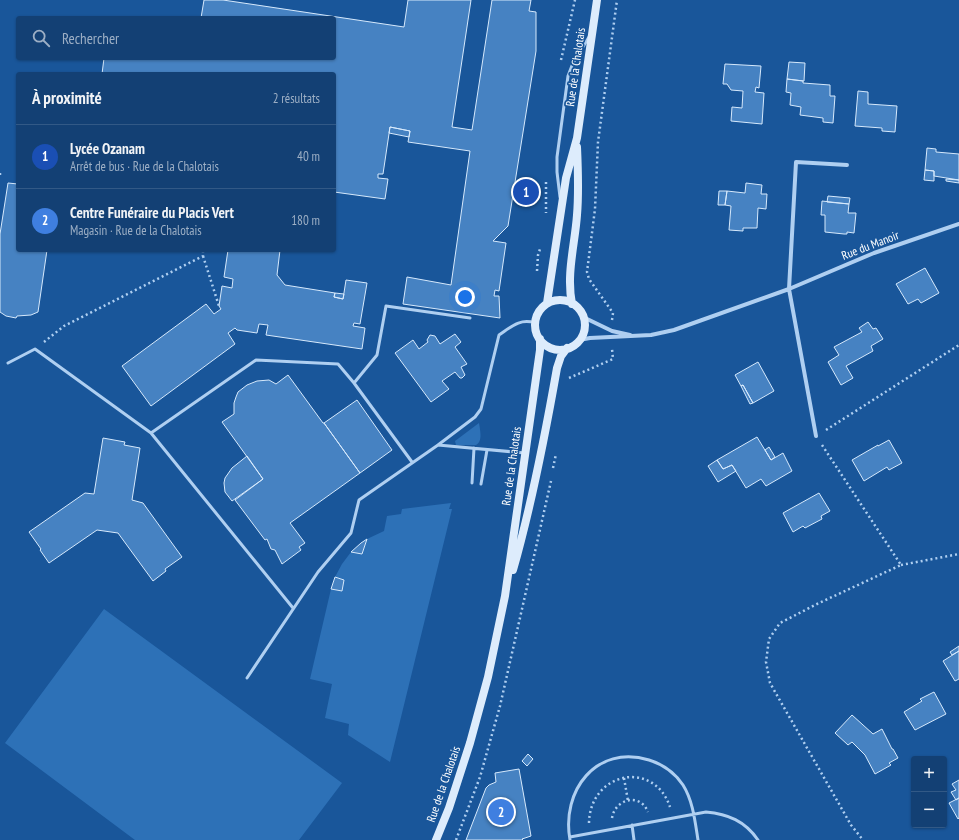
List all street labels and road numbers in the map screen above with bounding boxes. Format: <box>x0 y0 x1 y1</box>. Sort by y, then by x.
street label: Rue de la Chalotais <box>562 27 588 107</box>
street label: Rue du Manoir <box>839 227 901 263</box>
street label: Rue de la Chalotais <box>498 426 524 506</box>
street label: Rue de la Chalotais <box>423 744 463 824</box>

